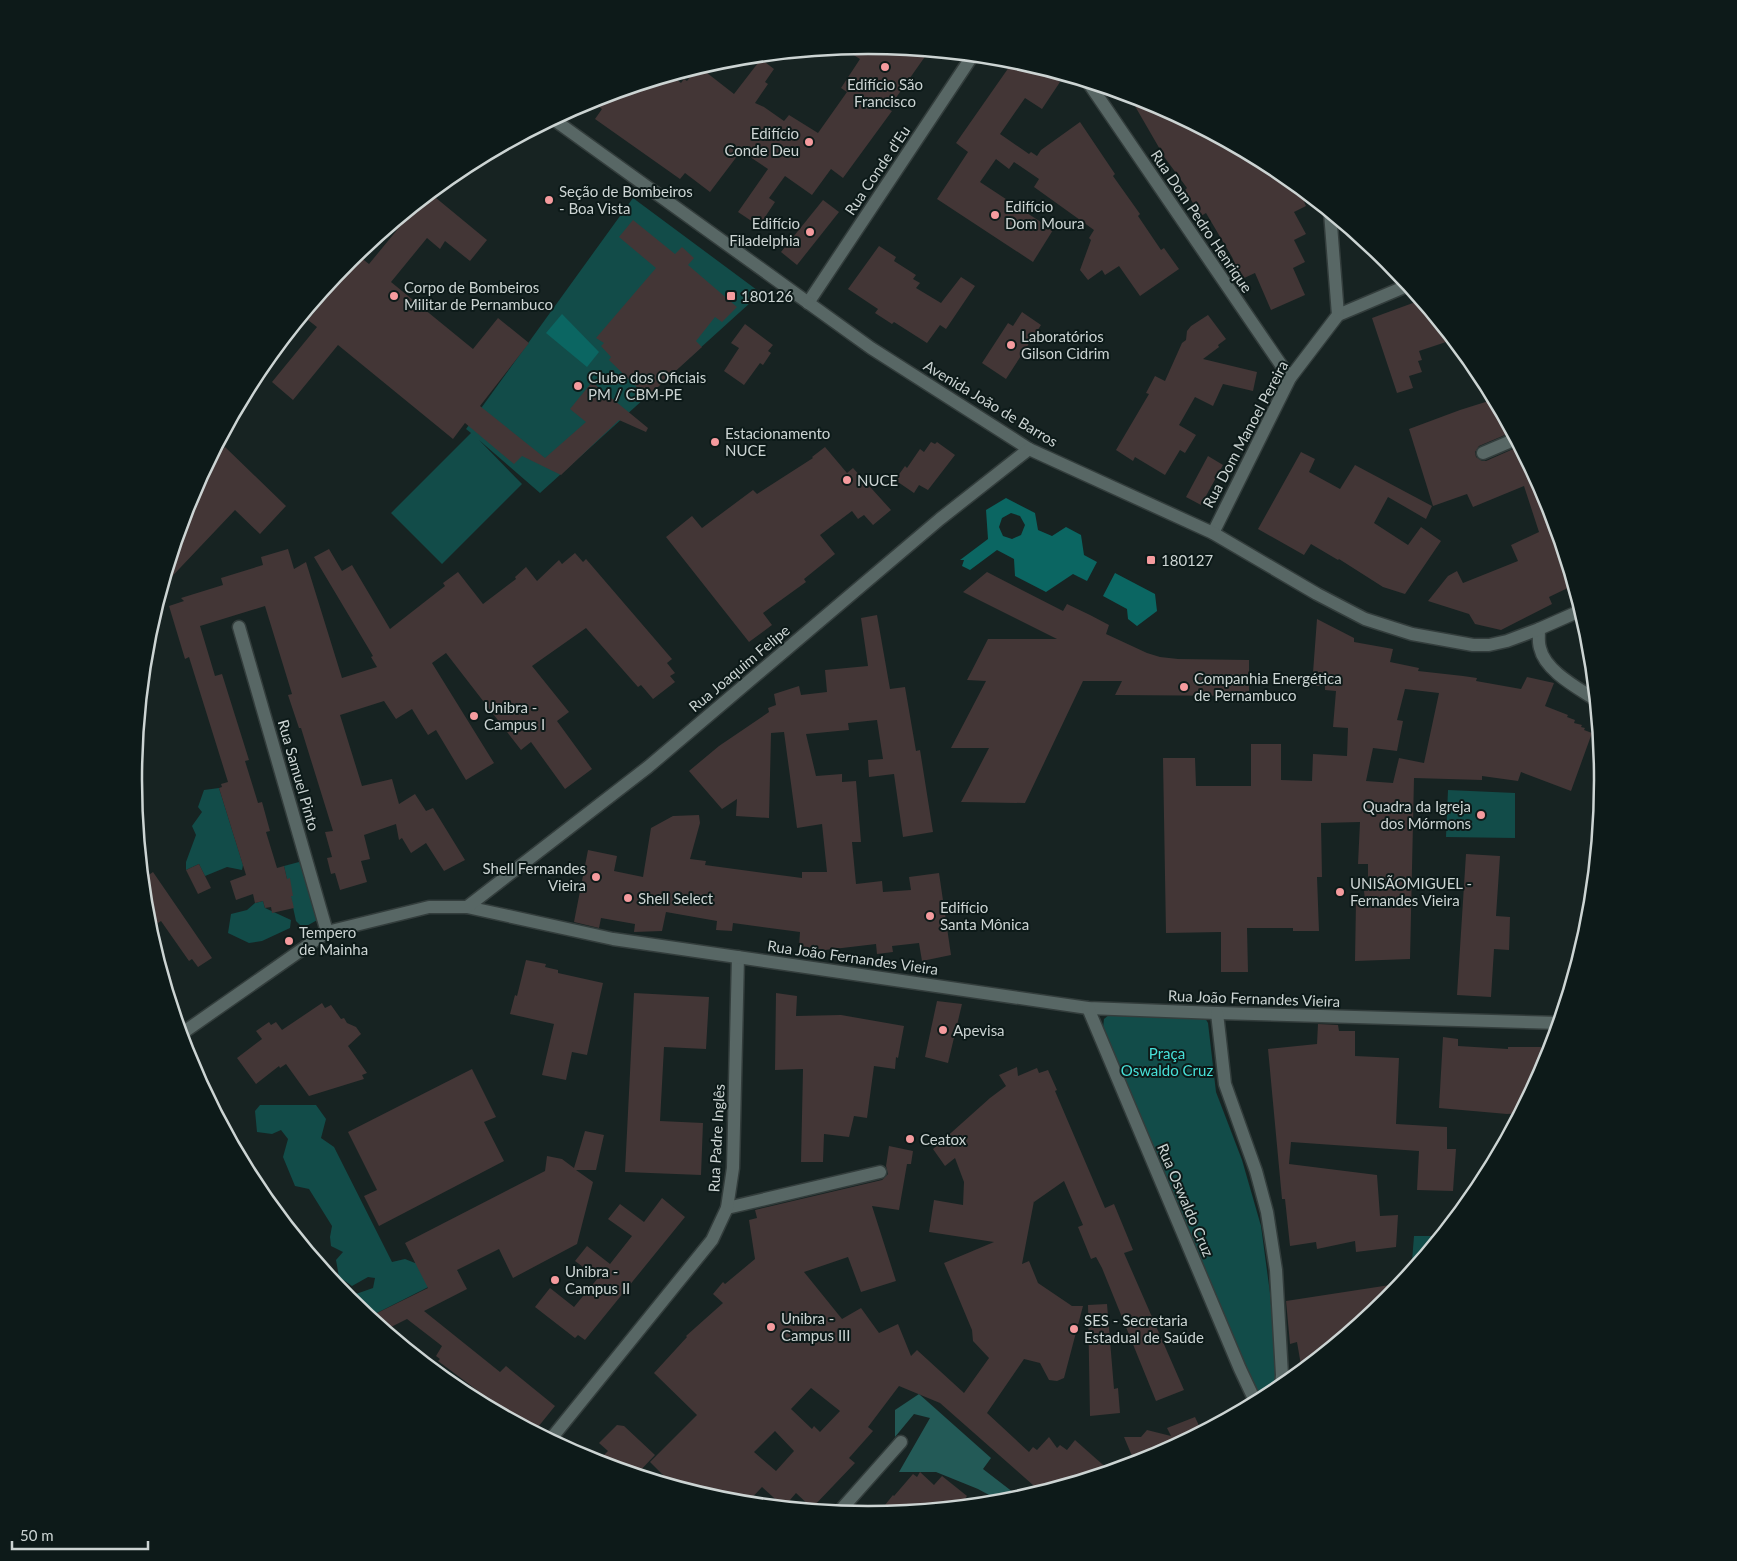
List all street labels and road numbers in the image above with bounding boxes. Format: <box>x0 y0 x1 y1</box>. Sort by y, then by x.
street label: Rua Conde d'Eu <box>841 122 913 218</box>
street label: Rua Dom Pedro Henrique <box>1147 146 1257 296</box>
street label: Avenida João de Barros <box>921 356 1061 450</box>
street label: Rua Dom Manoel Pereira <box>1199 357 1291 511</box>
street label: Rua Joaquim Felipe <box>685 621 793 715</box>
street label: Rua Samuel Pinto <box>275 717 323 833</box>
street label: Rua João Fernandes Vieira <box>766 936 940 978</box>
street label: Rua João Fernandes Vieira <box>1168 986 1340 1010</box>
street label: Rua Padre Inglês <box>704 1083 728 1193</box>
street label: Rua Oswaldo Cruz <box>1154 1141 1218 1259</box>

